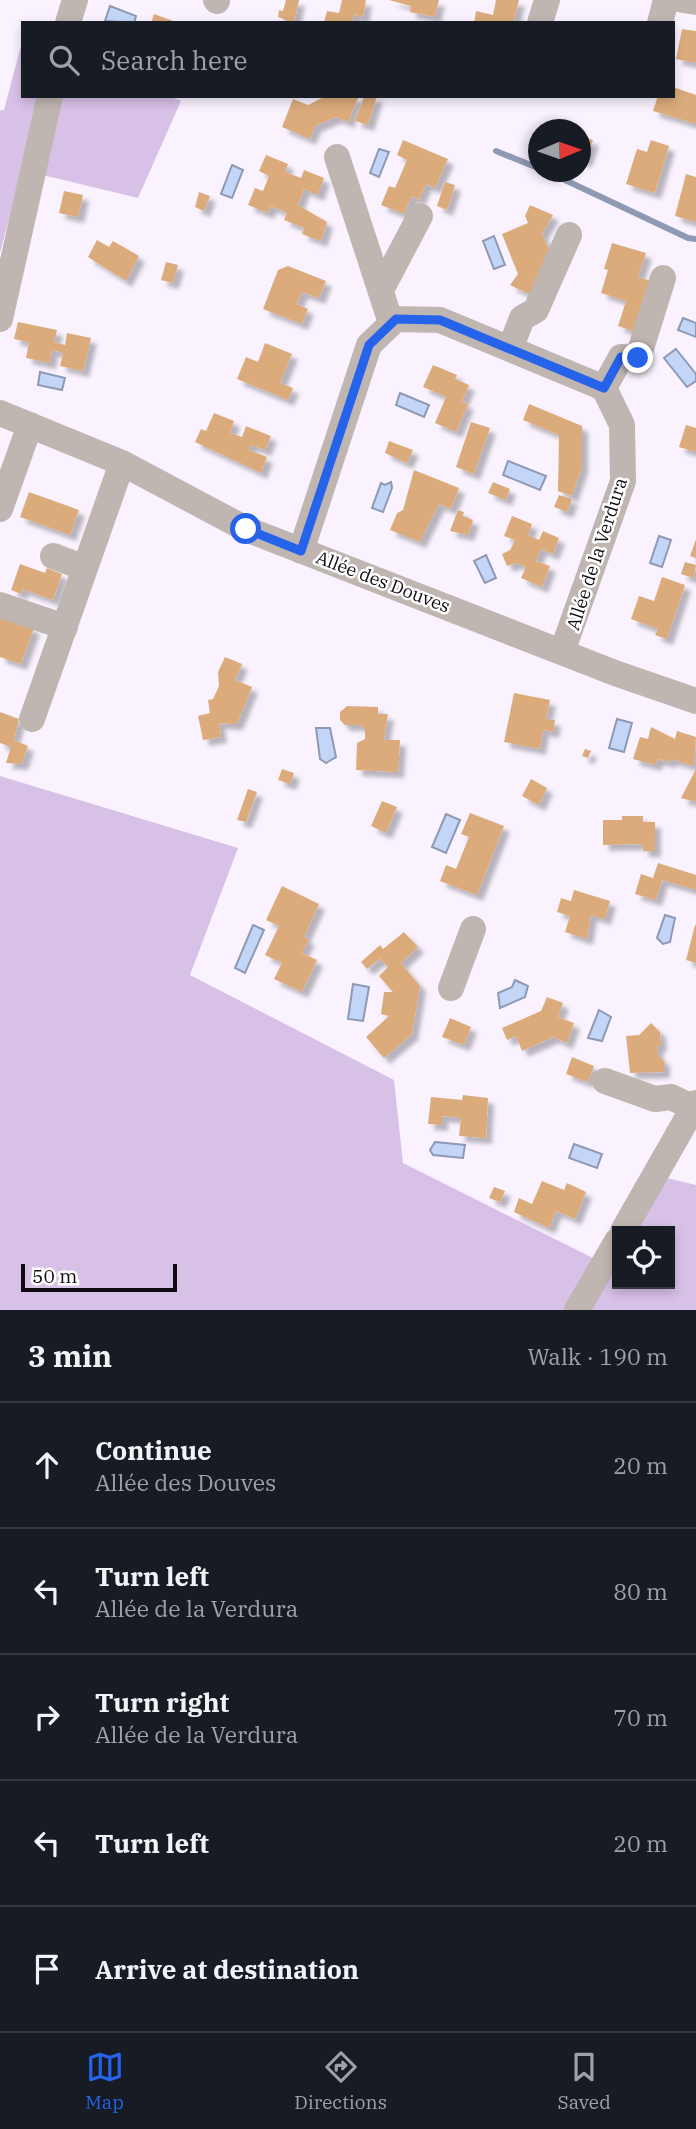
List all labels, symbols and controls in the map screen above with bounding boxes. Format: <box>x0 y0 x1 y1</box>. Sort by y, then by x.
search box <box>21 21 675 98</box>
icon: search <box>45 41 83 79</box>
text: Search here <box>101 43 247 77</box>
north arrow <box>528 119 591 182</box>
route end <box>622 342 653 373</box>
street label: Allée de la Verdura <box>561 474 632 633</box>
route start <box>230 513 261 544</box>
street label: Allée des Douves <box>313 545 454 618</box>
map controls <box>612 1226 675 1289</box>
button: locate <box>612 1226 675 1289</box>
scale bar <box>21 1261 177 1293</box>
text: 50 m <box>32 1264 77 1288</box>
text: 3 min <box>28 1336 112 1375</box>
text: Walk · 190 m <box>527 1341 668 1371</box>
text: Continue <box>95 1433 212 1467</box>
icon: ahead <box>28 1446 66 1484</box>
text: 20 m <box>613 1450 668 1480</box>
text: Allée des Douves <box>95 1467 276 1497</box>
text: Turn left <box>95 1559 209 1593</box>
icon: left <box>28 1572 66 1610</box>
text: 80 m <box>613 1576 668 1606</box>
text: Allée de la Verdura <box>95 1593 298 1623</box>
text: Turn right <box>95 1685 229 1719</box>
icon: right <box>28 1698 66 1736</box>
text: 70 m <box>613 1702 668 1732</box>
text: Allée de la Verdura <box>95 1719 298 1749</box>
icon: left <box>28 1824 66 1862</box>
text: Turn left <box>95 1826 209 1860</box>
text: 20 m <box>613 1828 668 1858</box>
icon: arrive <box>28 1950 66 1988</box>
text: Arrive at destination <box>95 1952 359 1986</box>
tab: Map <box>85 2048 124 2114</box>
tab: Directions <box>294 2048 387 2114</box>
tab: Saved <box>558 2048 611 2114</box>

